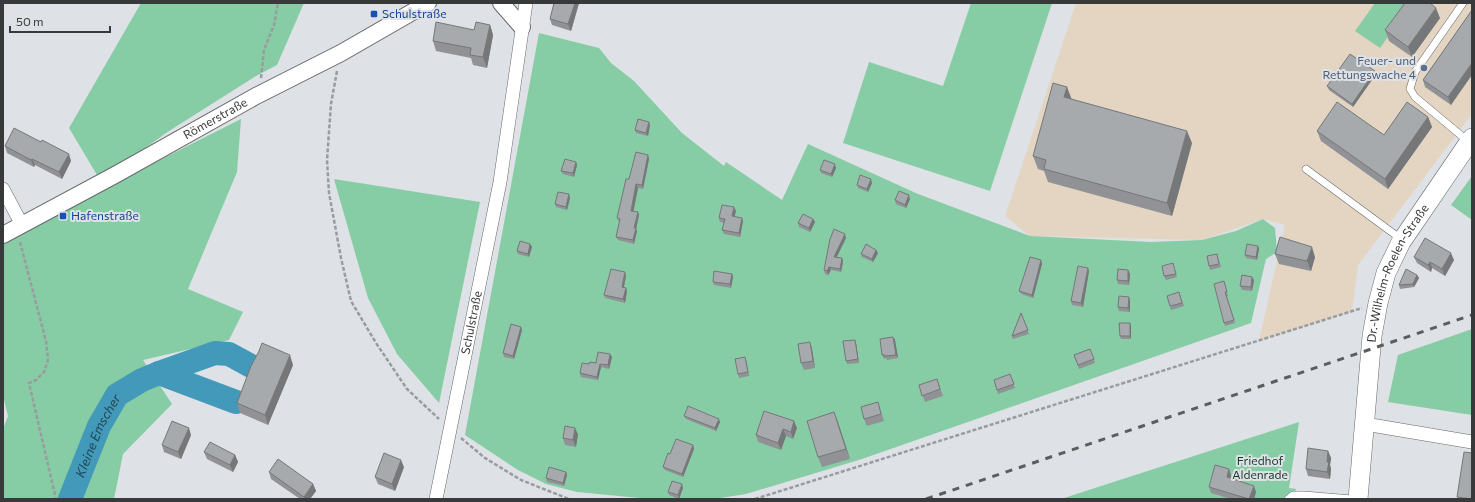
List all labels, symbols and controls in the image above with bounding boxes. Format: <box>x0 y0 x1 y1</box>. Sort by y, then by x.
place label: Schulstraße <box>382 6 447 20</box>
scale bar <box>10 8 110 34</box>
marker: Schulstraße <box>369 9 379 19</box>
text: 50 m <box>16 14 44 28</box>
place label: Feuer- und Rettungswache 4 <box>1322 53 1416 81</box>
marker: Feuer- und Rettungswache 4 <box>1419 63 1429 73</box>
street label: Römerstraße <box>180 94 249 141</box>
street label: Dr.-Wilhelm-Roelen-Straße <box>1363 201 1431 343</box>
place label: Hafenstraße <box>71 208 139 222</box>
marker: Hafenstraße <box>58 211 68 221</box>
street label: Schulstraße <box>457 289 484 355</box>
water label: Kleine Emscher <box>71 391 124 480</box>
park label: Friedhof Aldenrade <box>1232 453 1288 481</box>

